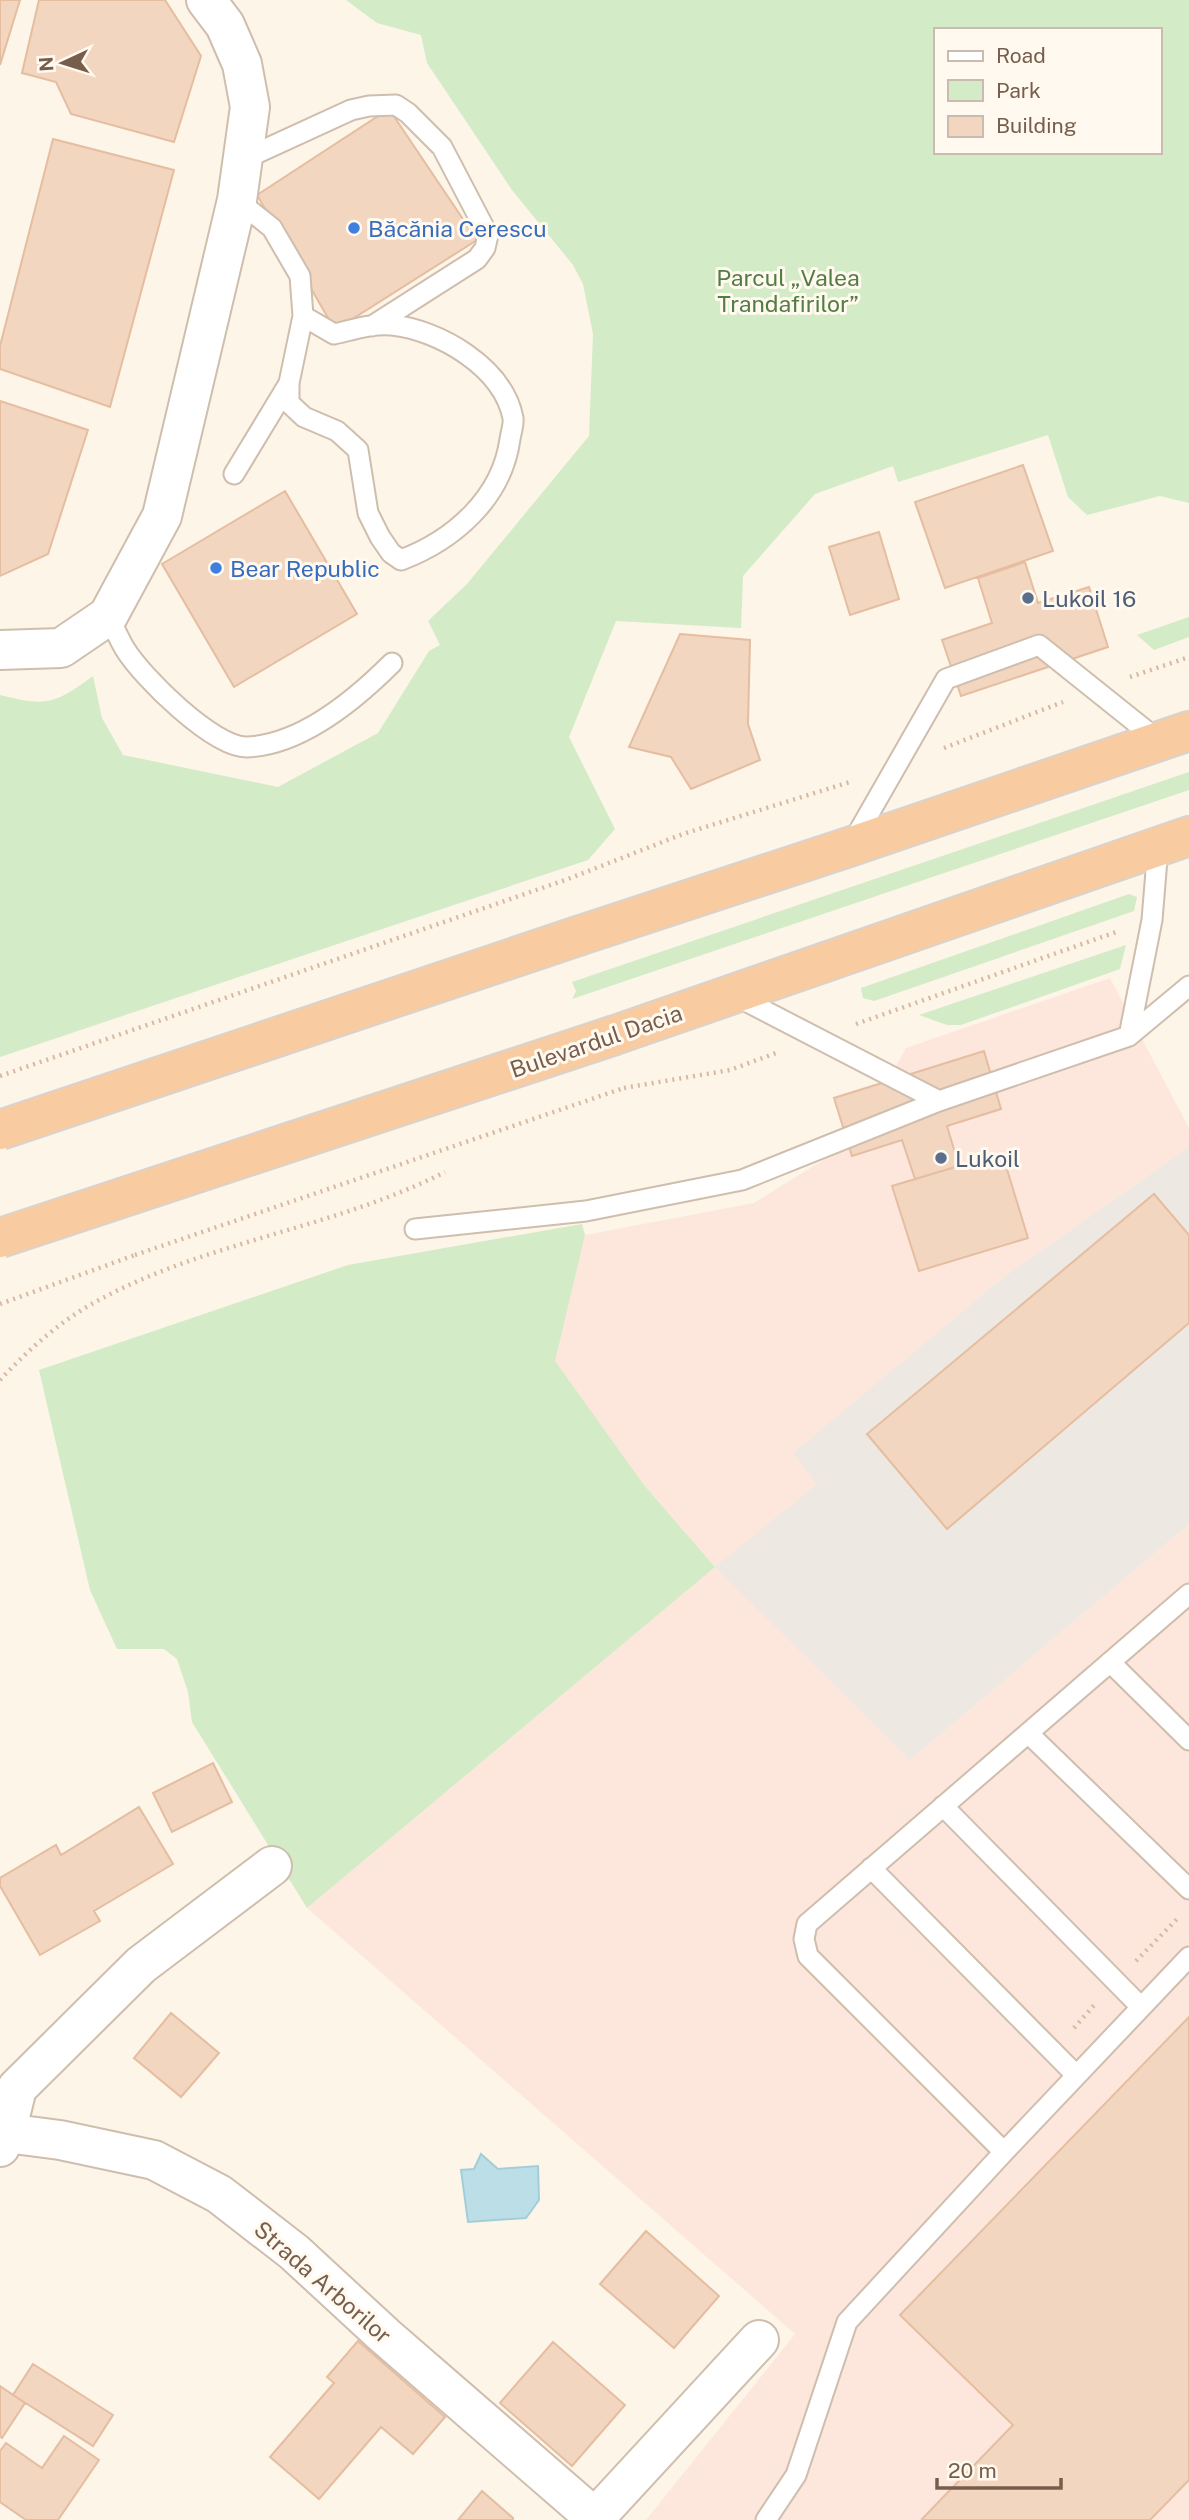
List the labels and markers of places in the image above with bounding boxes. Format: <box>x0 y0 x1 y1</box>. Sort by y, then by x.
place label: Băcănia Cerescu <box>368 215 547 242</box>
marker: Băcănia Cerescu <box>346 220 362 236</box>
place label: Bear Republic <box>230 555 380 582</box>
marker: Bear Republic <box>208 560 224 576</box>
place label: Lukoil 16 <box>1042 585 1136 612</box>
marker: Lukoil 16 <box>1020 590 1036 606</box>
place label: Lukoil <box>955 1145 1020 1172</box>
marker: Lukoil <box>933 1150 949 1166</box>

